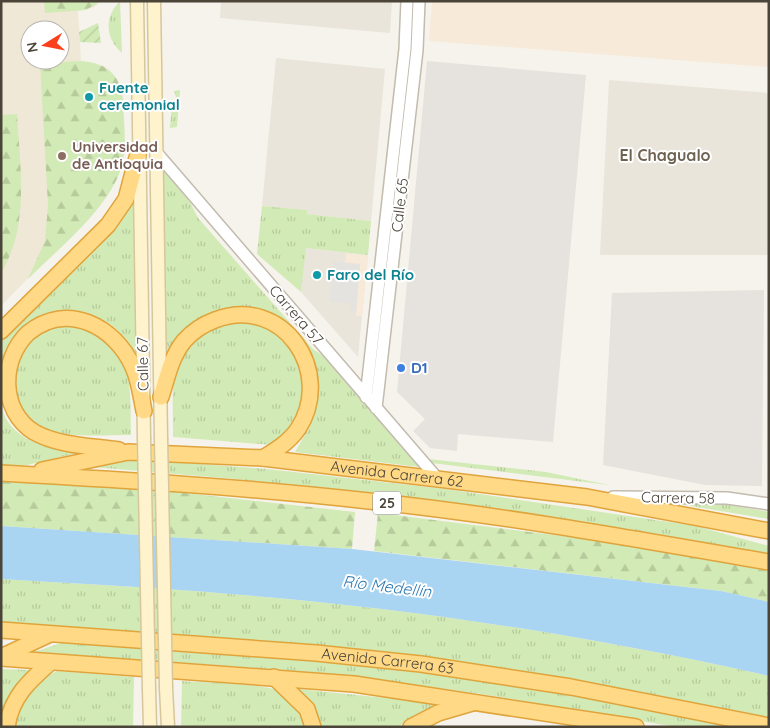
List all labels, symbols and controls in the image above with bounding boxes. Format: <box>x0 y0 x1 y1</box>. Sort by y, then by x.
north arrow <box>20 20 70 70</box>
text: N <box>22 41 42 54</box>
place label: Fuente ceremonial <box>99 78 180 114</box>
marker: Fuente ceremonial <box>83 91 95 103</box>
place label: Universidad de Antioquia <box>72 137 163 173</box>
district label: El Chagualo <box>619 145 711 165</box>
marker: Universidad de Antioquia <box>56 150 68 162</box>
street label: Calle 65 <box>387 177 412 233</box>
place label: Faro del Río <box>327 265 414 284</box>
marker: Faro del Río <box>311 269 323 281</box>
street label: Carrera 57 <box>265 281 328 349</box>
street label: Calle 67 <box>133 337 152 391</box>
place label: D1 <box>411 358 428 377</box>
marker: D1 <box>395 362 407 374</box>
street label: Avenida Carrera 62 <box>330 456 465 491</box>
street label: Carrera 58 <box>641 487 715 508</box>
road number: 25 <box>373 492 401 514</box>
water label: Río Medellín <box>342 571 433 601</box>
street label: Avenida Carrera 63 <box>321 644 455 678</box>

